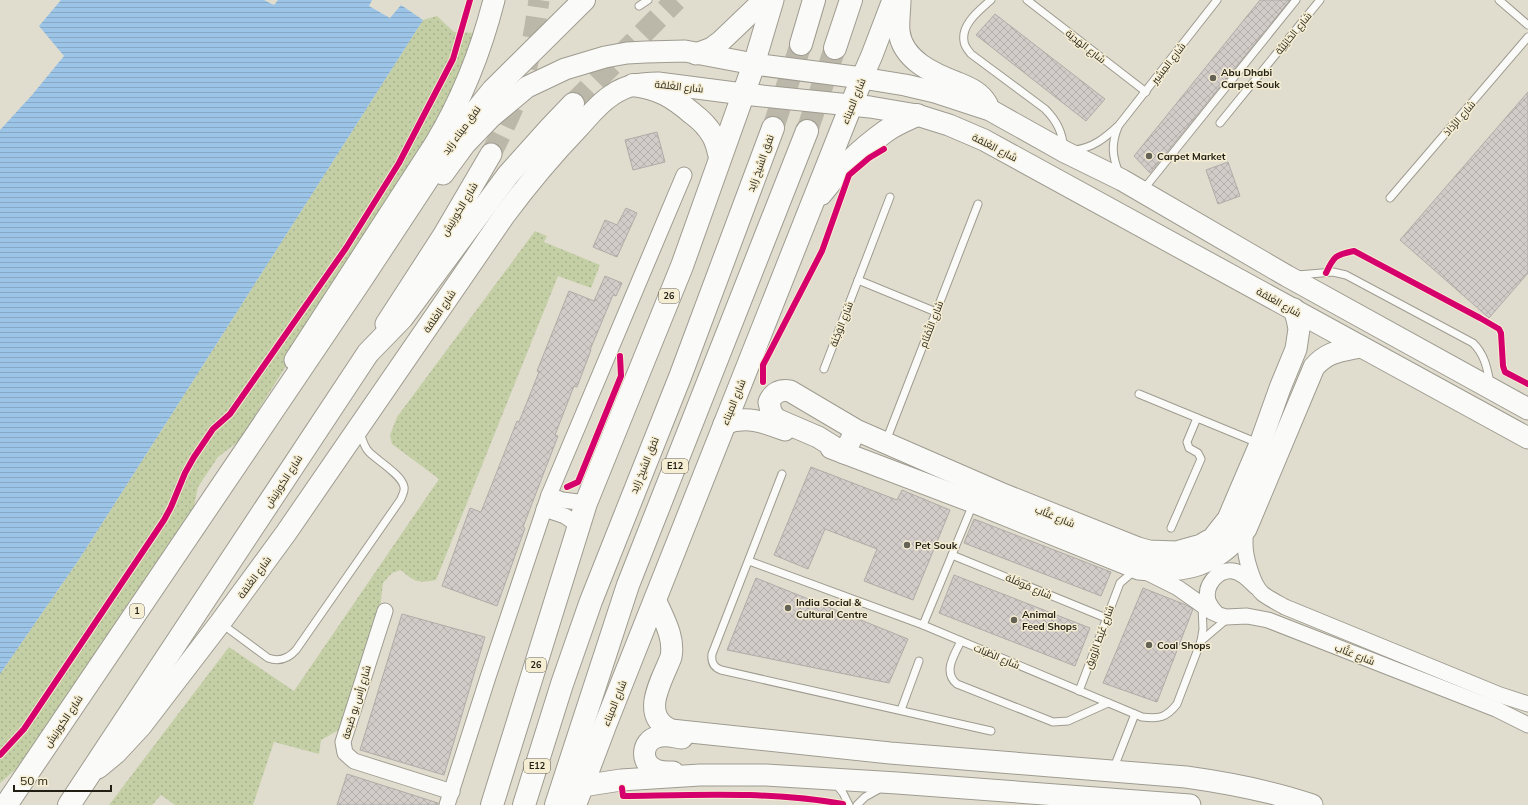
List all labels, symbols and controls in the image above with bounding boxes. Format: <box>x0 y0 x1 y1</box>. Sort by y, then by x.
street label: شارع الحَايْلِيَّة <box>1272 9 1314 57</box>
street label: شارع الهَدِيَة <box>1063 27 1109 66</box>
street label: شارع المِشِير <box>1148 40 1189 87</box>
place label: Abu Dhabi Carpet Souk <box>1221 66 1280 91</box>
marker: Abu Dhabi Carpet Souk <box>1208 73 1218 83</box>
street label: شارع الميناء <box>838 76 869 126</box>
street label: شارع الغَلقة <box>654 77 704 96</box>
street label: شارع الرَّذاذ <box>1440 98 1478 139</box>
street label: نفق ميناء زايد <box>439 103 483 157</box>
street label: شارع الغَلقة <box>970 131 1020 164</box>
street label: نفق الشيخ زايد <box>744 133 777 194</box>
place label: Carpet Market <box>1157 150 1226 163</box>
marker: Carpet Market <box>1144 151 1154 161</box>
street label: شارع الكورنيش <box>438 180 481 239</box>
street label: شارع الغَلقة <box>1254 285 1303 320</box>
street label: شارع الغَلقة <box>420 287 459 335</box>
road number: 26 <box>659 289 679 303</box>
street label: شارع التَّمْتَام <box>916 299 947 350</box>
street label: شارع الوَجْنَة <box>827 300 856 349</box>
street label: شارع الميناء <box>718 377 749 427</box>
street label: نفق الشيخ زايد <box>627 435 662 495</box>
street label: شارع الكورنيش <box>261 452 305 510</box>
road number: E12 <box>662 459 688 473</box>
street label: شارع عَتَّاب <box>1033 502 1077 530</box>
place label: Pet Souk <box>915 539 958 552</box>
marker: Pet Souk <box>902 540 912 550</box>
street label: شارع الغَلقة <box>235 554 274 601</box>
street label: شارع مُوقَلَة <box>1004 571 1054 602</box>
place label: India Social & Cultural Centre <box>796 596 868 621</box>
marker: India Social & Cultural Centre <box>783 603 793 613</box>
street label: شارع غَيْط الرِّويق <box>1082 603 1117 671</box>
road number: 1 <box>130 604 144 618</box>
place label: Animal Feed Shops <box>1022 608 1077 633</box>
marker: Animal Feed Shops <box>1009 615 1019 625</box>
place label: Coal Shops <box>1157 639 1211 652</box>
marker: Coal Shops <box>1144 640 1154 650</box>
street label: شارع الظبات <box>972 641 1022 672</box>
street label: شارع عَتَّاب <box>1333 641 1377 668</box>
road number: 26 <box>526 658 546 672</box>
street label: شارع رَأس بو ضَبعة <box>339 664 374 741</box>
street label: شارع الميناء <box>599 678 630 728</box>
street label: شارع الكورنيش <box>41 693 86 750</box>
road number: E12 <box>524 759 550 773</box>
scale bar <box>14 767 111 793</box>
text: 50 m <box>20 773 48 788</box>

